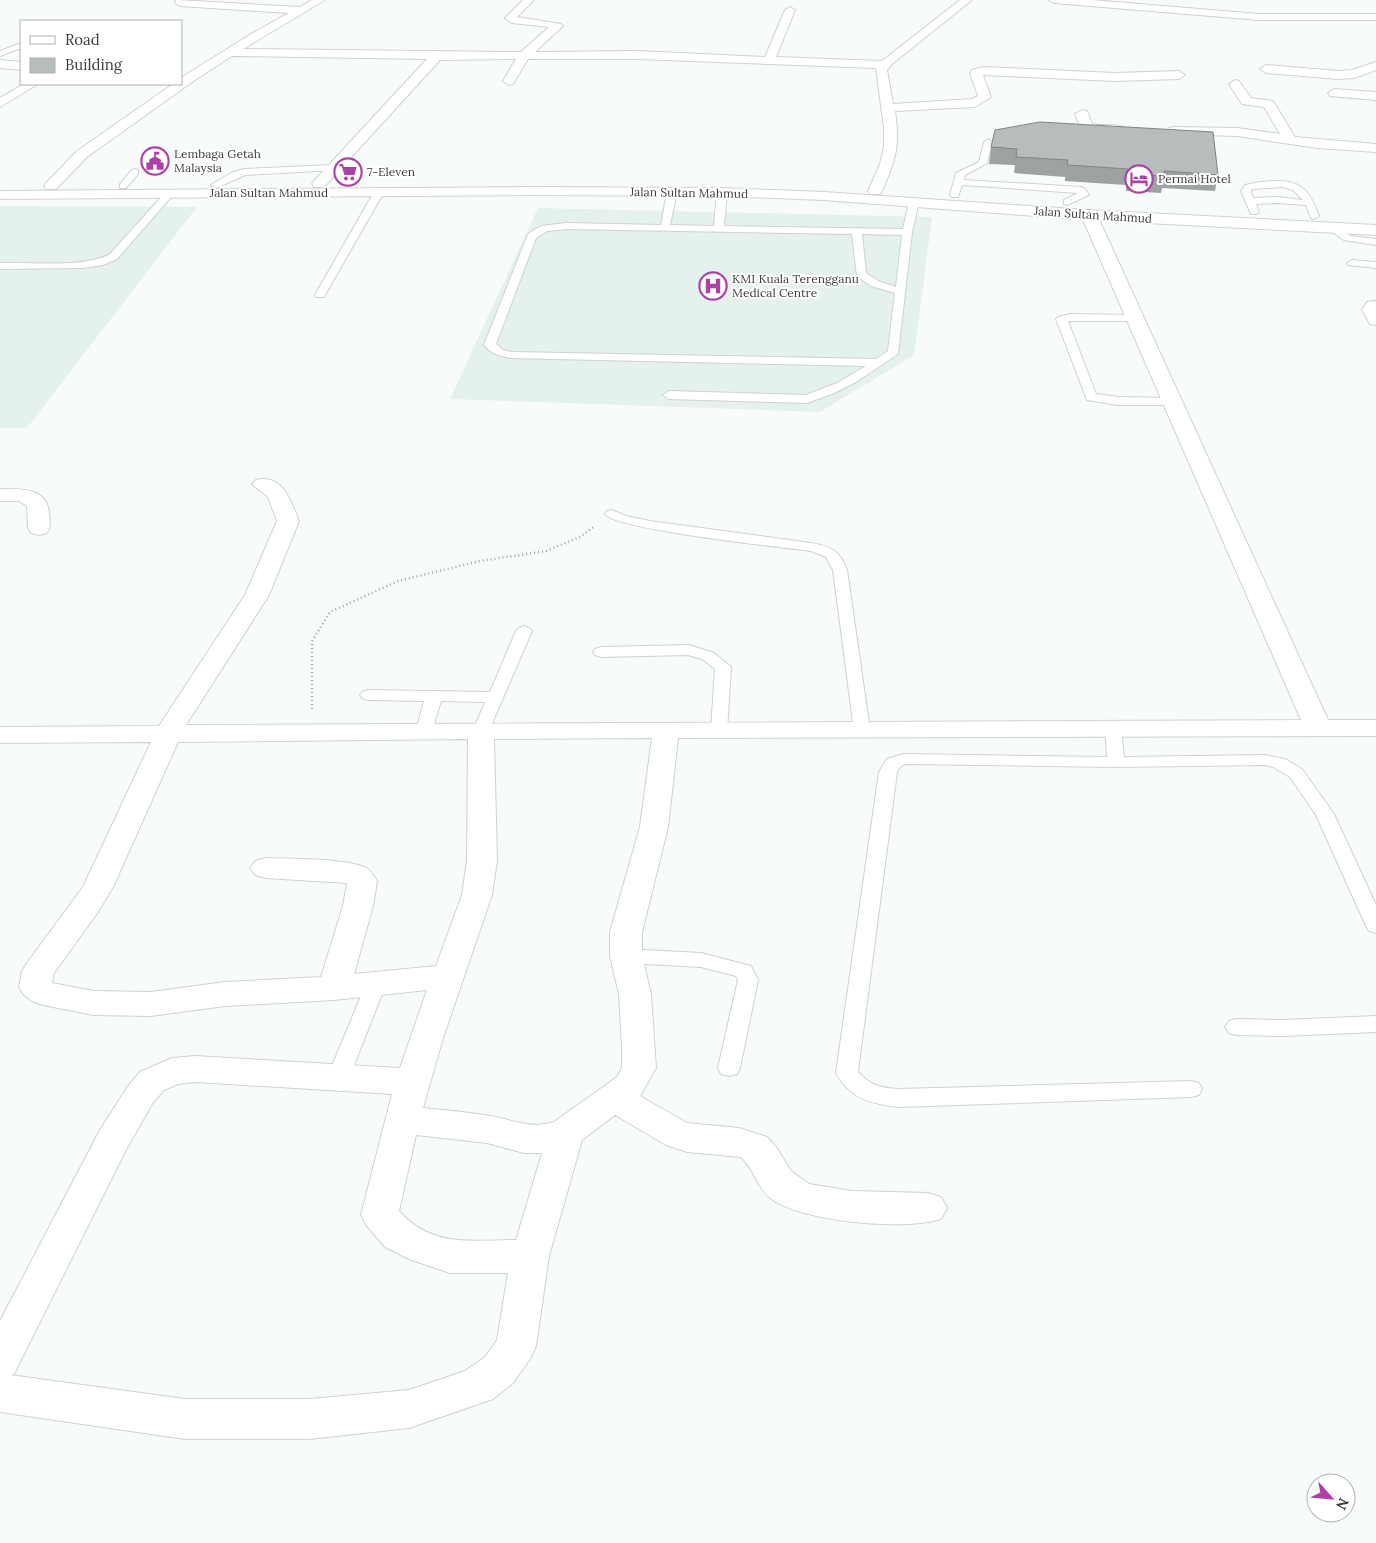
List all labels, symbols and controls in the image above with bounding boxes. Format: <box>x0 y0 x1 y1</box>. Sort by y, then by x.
legend <box>20 20 182 85</box>
text: Road <box>65 30 100 49</box>
text: Building <box>65 55 123 74</box>
public building icon: Lembaga Getah Malaysia <box>140 146 170 176</box>
place label: Lembaga Getah Malaysia <box>174 146 261 175</box>
supermarket icon: 7-Eleven <box>333 157 363 187</box>
place label: 7-Eleven <box>367 164 415 179</box>
hotel icon: Permai Hotel <box>1124 164 1154 194</box>
place label: Permai Hotel <box>1158 171 1231 186</box>
street label: Jalan Sultan Mahmud <box>629 184 748 201</box>
street label: Jalan Sultan Mahmud <box>209 185 328 200</box>
street label: Jalan Sultan Mahmud <box>1033 203 1153 226</box>
hospital icon: KMI Kuala Terengganu Medical Centre <box>698 271 728 301</box>
place label: KMI Kuala Terengganu Medical Centre <box>732 271 859 300</box>
north arrow <box>1306 1473 1356 1523</box>
text: N <box>1332 1495 1353 1513</box>

